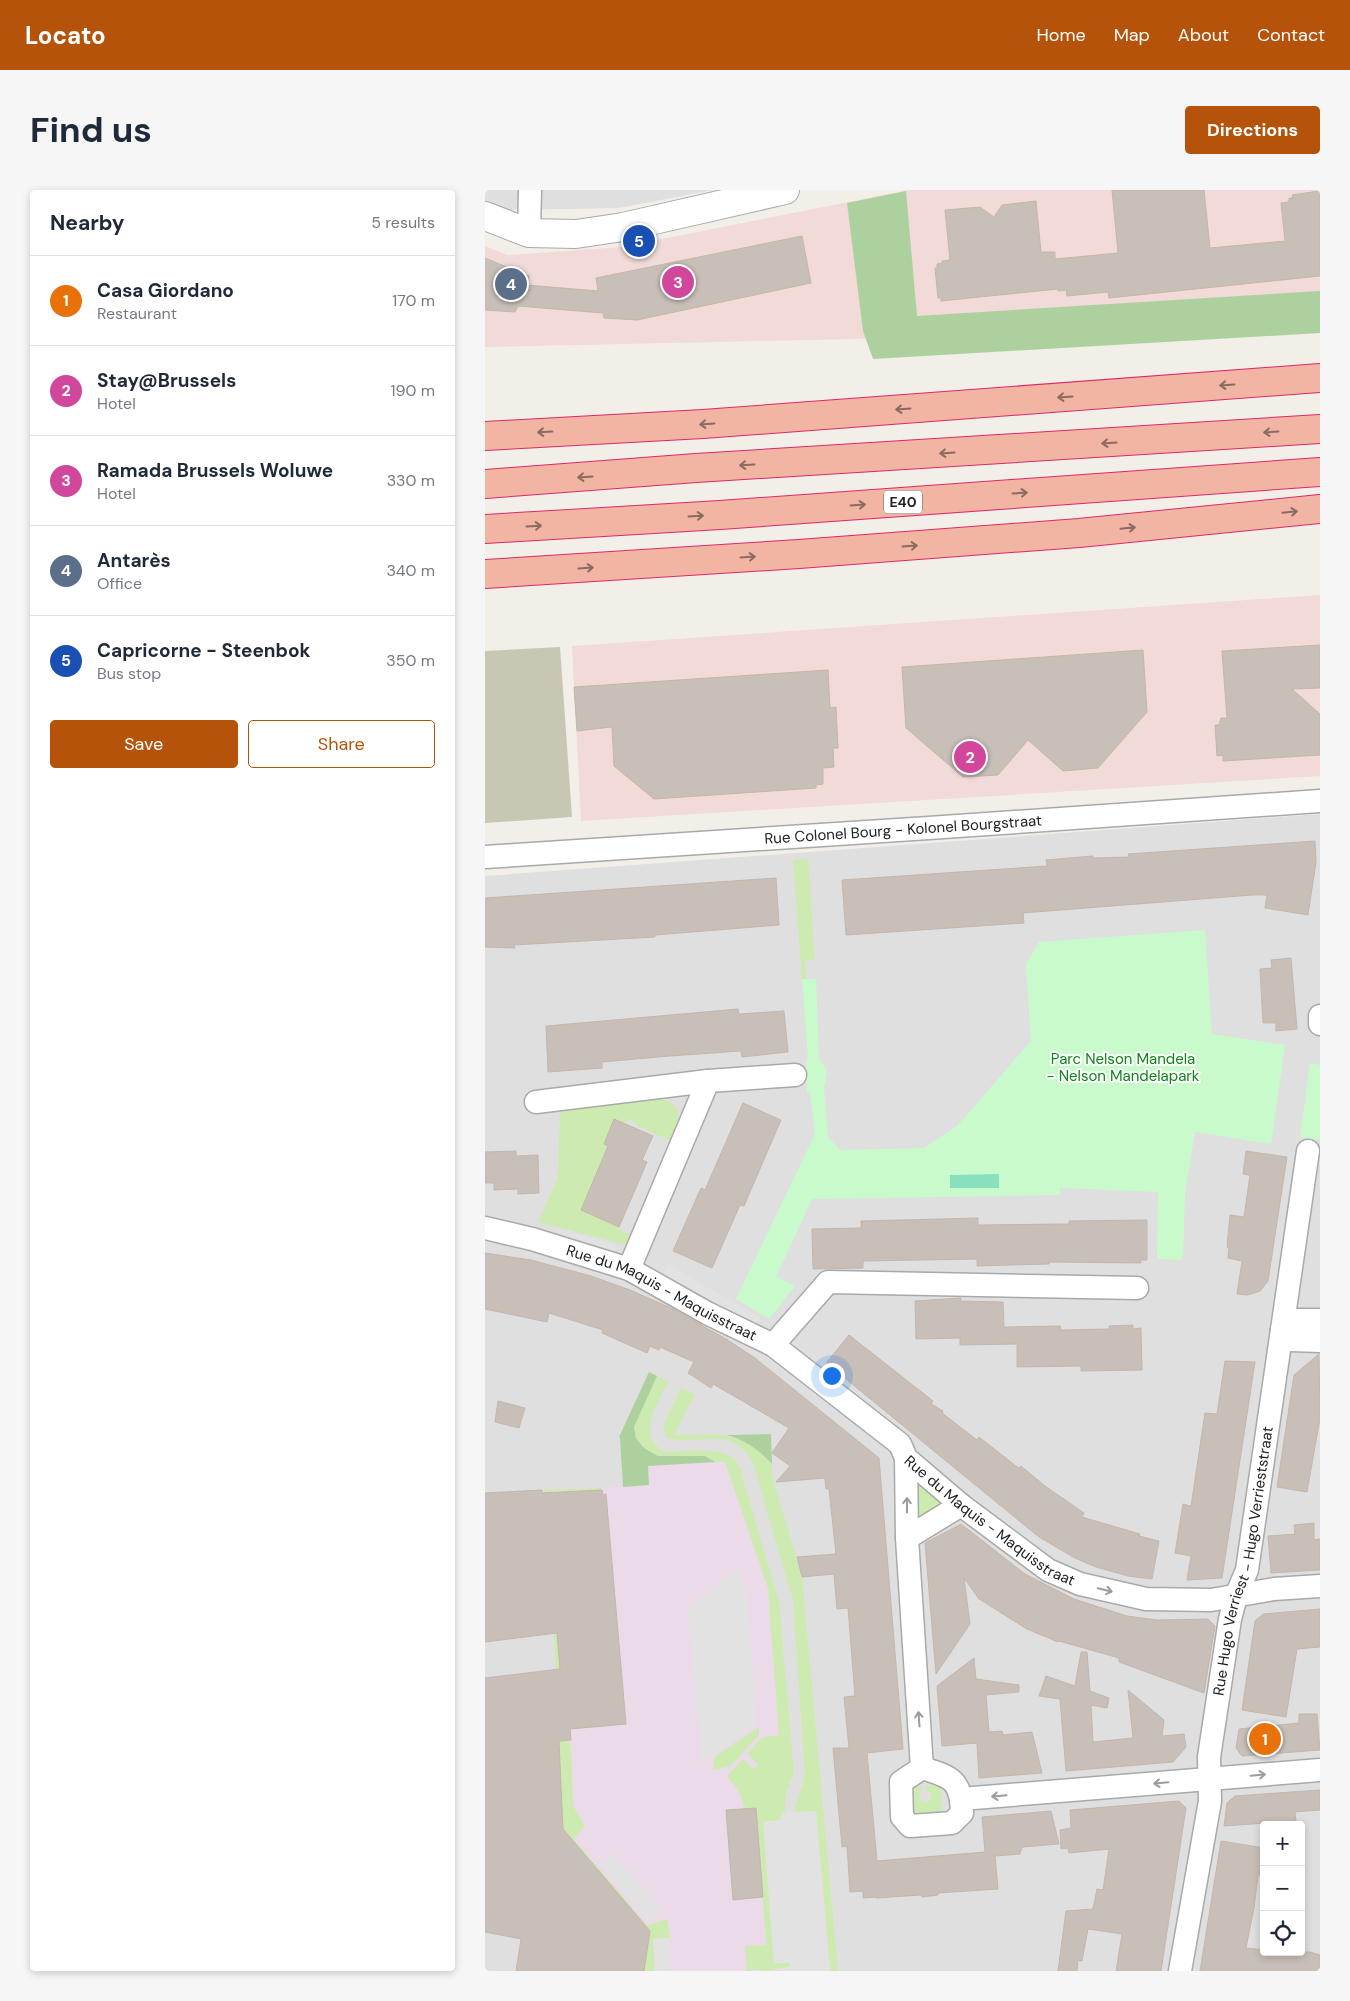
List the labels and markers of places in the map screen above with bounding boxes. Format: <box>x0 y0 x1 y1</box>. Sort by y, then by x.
pin: 5 <box>623 222 655 260</box>
pin: 3 <box>662 263 694 301</box>
pin: 4 <box>495 265 527 303</box>
pin: 2 <box>954 738 986 776</box>
pin: 1 <box>1249 1720 1281 1758</box>

